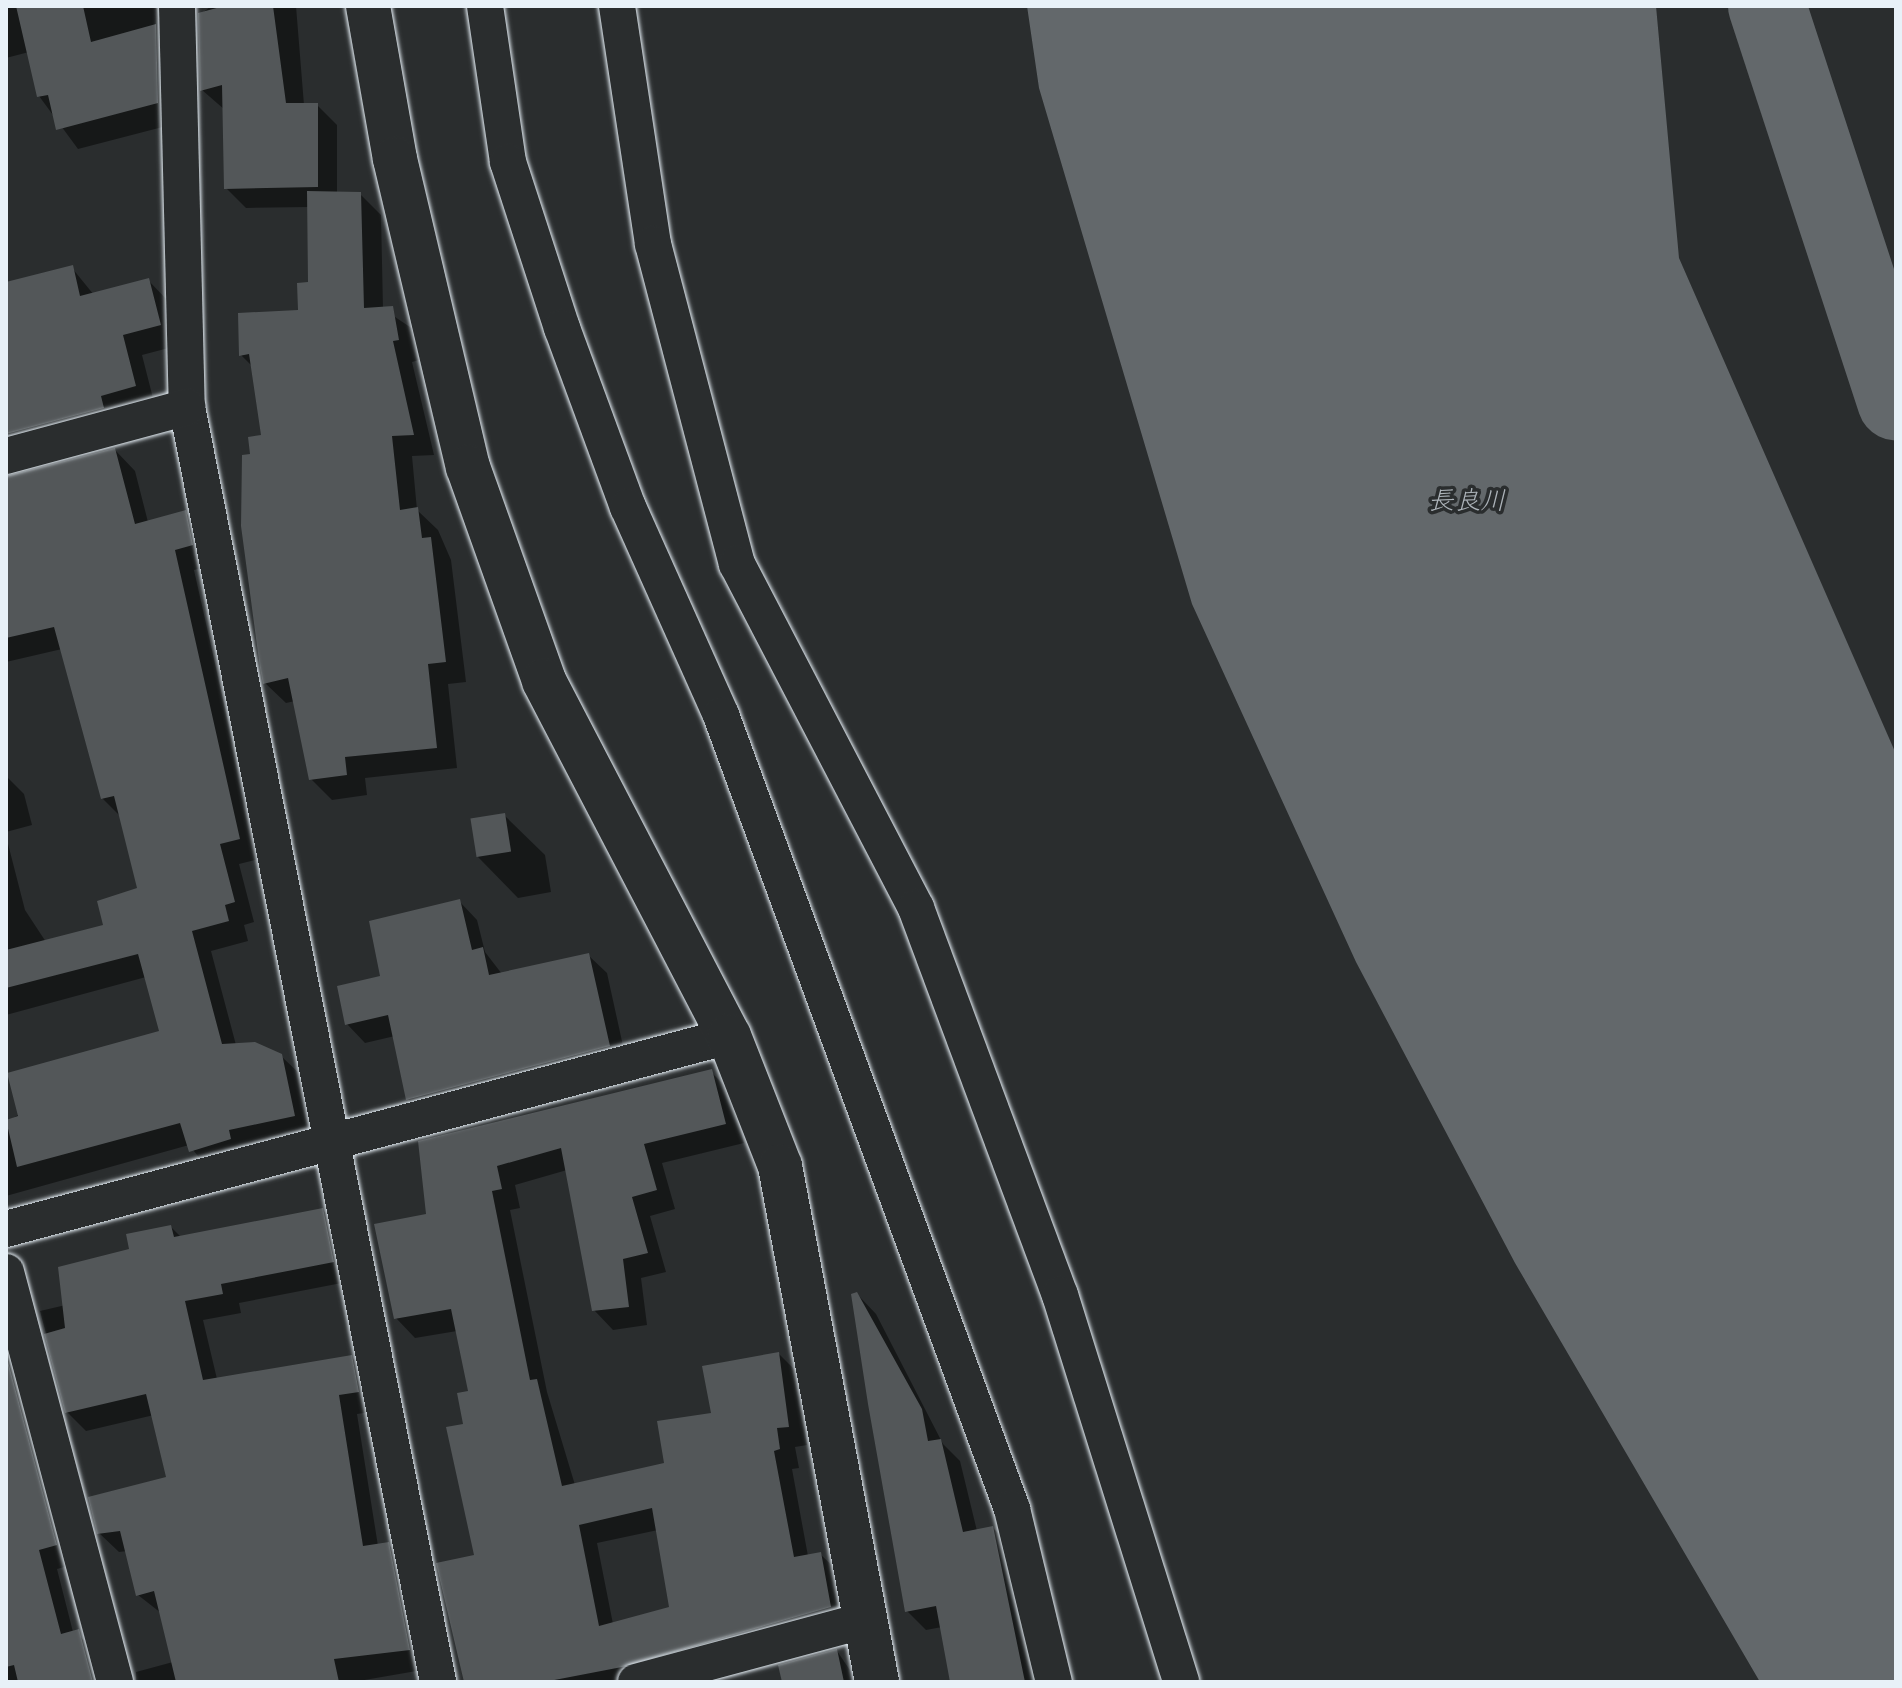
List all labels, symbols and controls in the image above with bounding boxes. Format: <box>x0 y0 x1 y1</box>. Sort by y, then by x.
water label: 長良川 <box>1428 486 1506 518</box>

